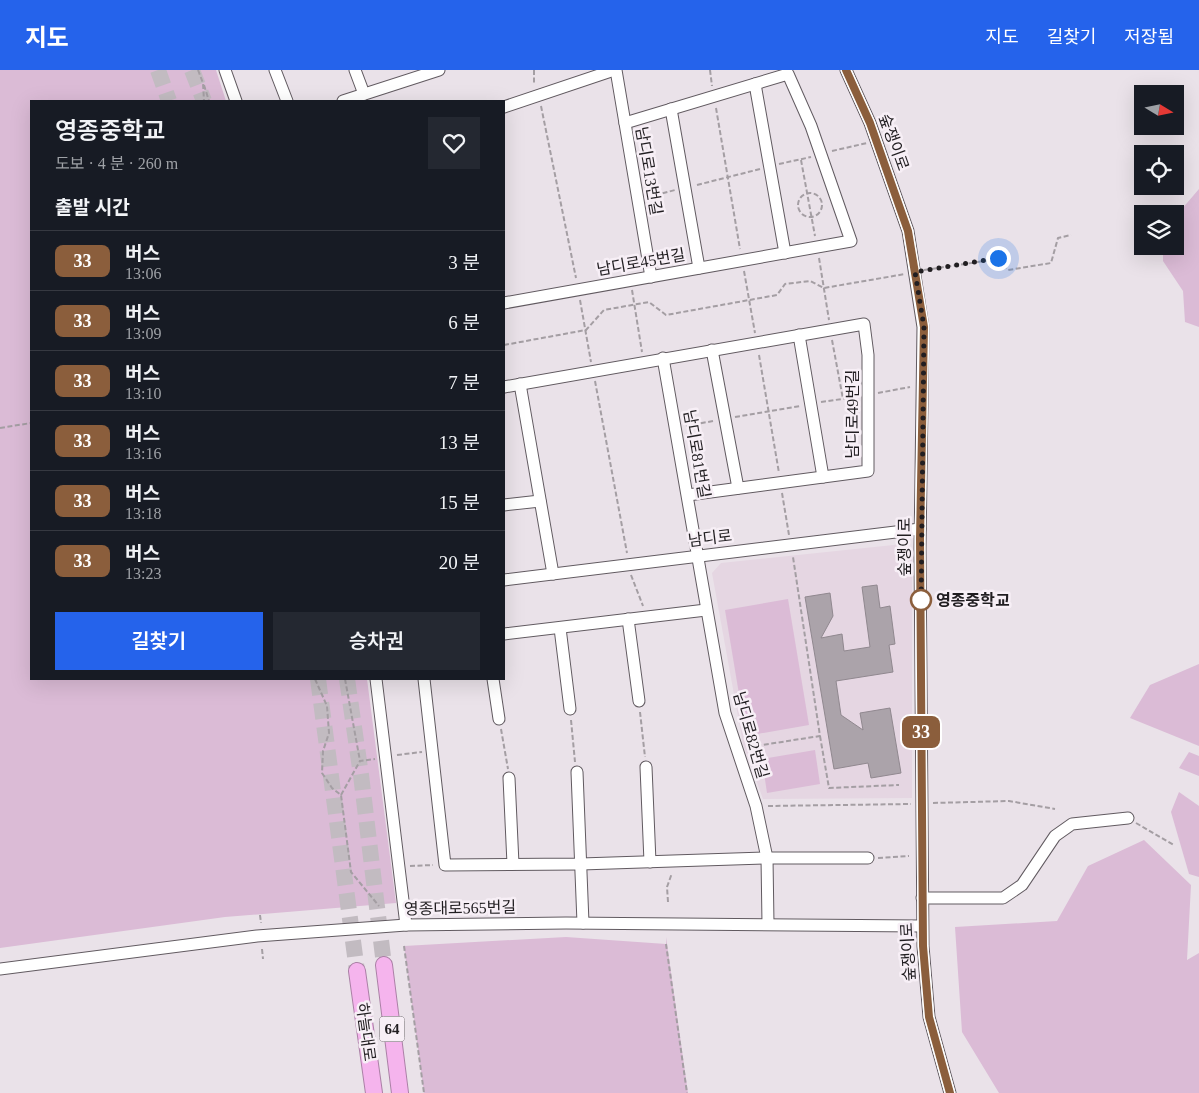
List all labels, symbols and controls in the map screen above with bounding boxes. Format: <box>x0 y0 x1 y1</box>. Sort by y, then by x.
text: 지도 <box>25 25 69 51</box>
text: 지도 <box>986 27 1019 47</box>
text: 길찾기 <box>1047 27 1096 47</box>
text: 저장됨 <box>1124 27 1174 47</box>
north arrow <box>1134 85 1184 135</box>
map controls <box>1134 85 1184 255</box>
street label: 숲쟁이로 <box>876 111 912 173</box>
button: heart <box>428 117 480 169</box>
text: 영종중학교 <box>55 118 165 144</box>
street label: 남디로13번길 <box>633 125 665 217</box>
button: locate <box>1134 145 1184 195</box>
text: 도보 · 4 분 · 260 m <box>55 155 178 172</box>
text: 출발 시간 <box>55 197 130 218</box>
button: layers <box>1134 205 1184 255</box>
text: 버스 <box>125 243 160 264</box>
street label: 남디로45번길 <box>595 246 687 278</box>
your location <box>986 246 1011 271</box>
text: 33 <box>74 251 92 271</box>
text: 3 분 <box>448 252 480 273</box>
text: 13:06 <box>125 265 161 282</box>
text: 버스 <box>125 303 160 324</box>
text: 33 <box>74 311 92 331</box>
text: 6 분 <box>448 312 480 333</box>
text: 13:09 <box>125 325 161 342</box>
text: 버스 <box>125 363 160 384</box>
street label: 남디로49번길 <box>844 369 861 459</box>
text: 33 <box>74 371 92 391</box>
text: 7 분 <box>448 372 480 393</box>
text: 13:10 <box>125 385 161 402</box>
street label: 남디로81번길 <box>681 408 713 500</box>
text: 버스 <box>125 423 160 444</box>
text: 33 <box>74 431 92 451</box>
text: 13 분 <box>439 432 480 453</box>
text: 13:16 <box>125 445 161 462</box>
text: 버스 <box>125 483 160 504</box>
text: 33 <box>74 491 92 511</box>
text: 15 분 <box>439 492 480 513</box>
text: 13:18 <box>125 505 161 522</box>
street label: 숲쟁이로 <box>896 517 913 576</box>
street label: 남디로 <box>687 527 733 549</box>
text: 버스 <box>125 543 160 564</box>
text: 33 <box>74 551 92 571</box>
text: 20 분 <box>439 552 480 573</box>
text: 13:23 <box>125 565 161 582</box>
marker: 영종중학교 <box>910 589 932 611</box>
place label: 영종중학교 <box>936 591 1010 609</box>
button: 길찾기 <box>55 612 263 670</box>
button: 승차권 <box>273 612 480 670</box>
street label: 남디로82번길 <box>730 690 772 780</box>
line badge: 33 <box>898 716 944 748</box>
text: 33 <box>912 722 930 742</box>
street label: 영종대로565번길 <box>404 899 516 917</box>
street label: 숲쟁이로 <box>898 922 918 982</box>
street label: 하늘대로 <box>353 1002 379 1063</box>
road number: 64 <box>380 1016 404 1042</box>

